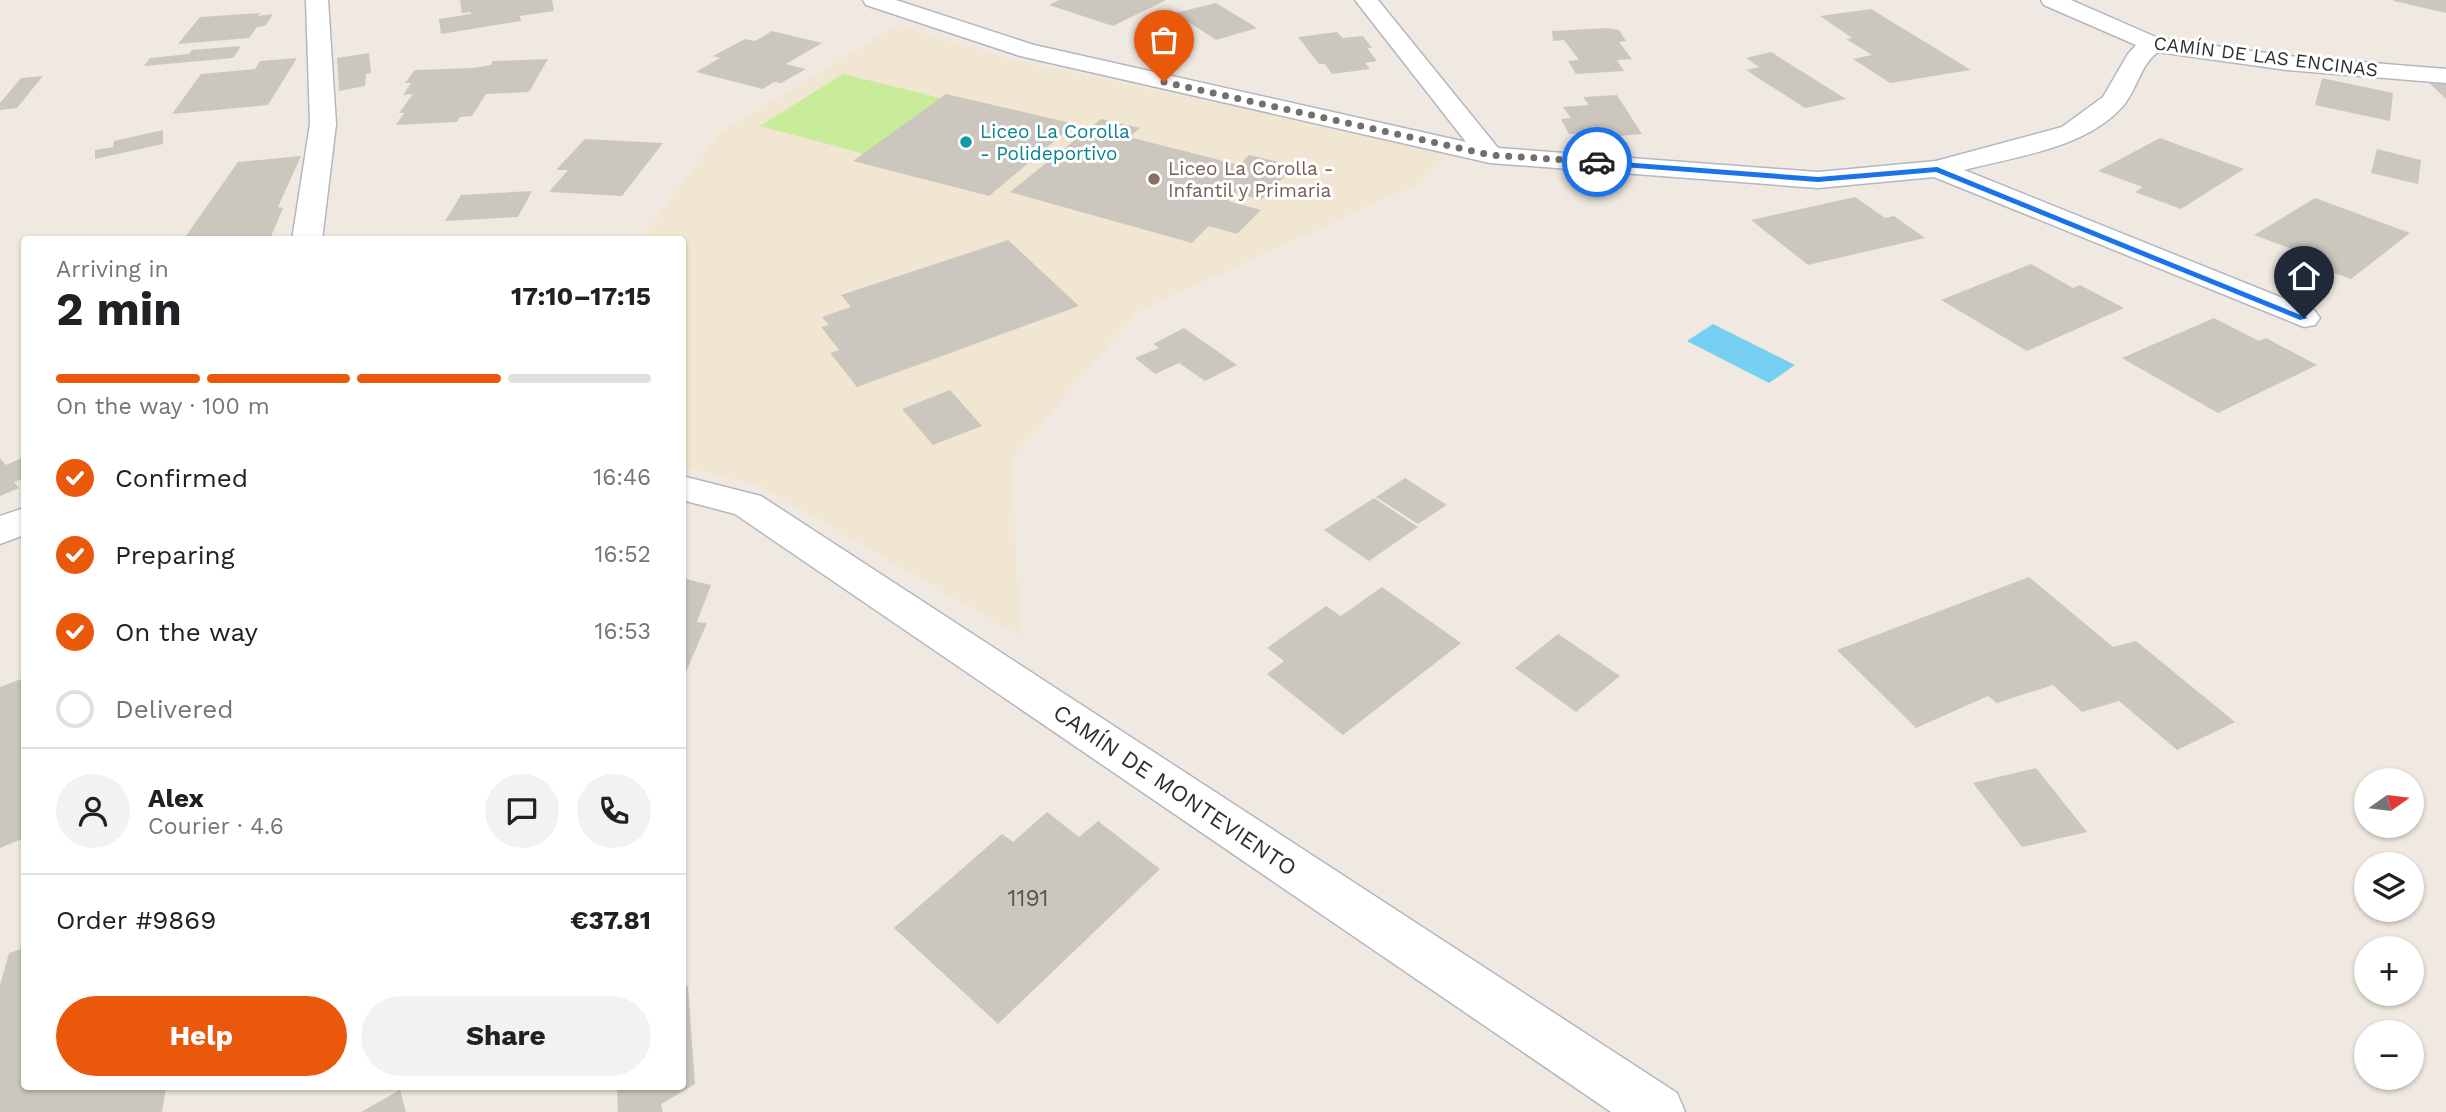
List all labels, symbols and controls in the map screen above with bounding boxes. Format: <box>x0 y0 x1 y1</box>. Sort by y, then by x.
pin <box>1134 10 1194 82</box>
icon: bag <box>1145 21 1183 59</box>
street label: CAMÍN DE LAS ENCINAS <box>2152 31 2379 82</box>
place label: Liceo La Corolla - Polideportivo <box>980 120 1130 165</box>
courier <box>1562 127 1632 197</box>
marker: Liceo La Corolla - Polideportivo <box>958 134 974 150</box>
icon: car <box>1578 143 1616 181</box>
place label: Liceo La Corolla - Infantil y Primaria <box>1168 157 1333 202</box>
marker: Liceo La Corolla - Infantil y Primaria <box>1146 171 1162 187</box>
pin <box>2274 246 2334 318</box>
text: Arriving in <box>56 256 169 283</box>
icon: home <box>2285 257 2323 295</box>
text: 17:10–17:15 <box>511 281 651 311</box>
text: 2 min <box>56 282 182 336</box>
text: On the way · 100 m <box>56 393 270 420</box>
icon: check <box>56 459 94 497</box>
text: Confirmed <box>115 463 248 493</box>
text: 16:46 <box>593 464 651 491</box>
icon: check <box>56 536 94 574</box>
text: Preparing <box>115 540 235 570</box>
text: 16:52 <box>594 541 651 568</box>
icon: check <box>56 613 94 651</box>
text: On the way <box>115 617 258 647</box>
text: 16:53 <box>594 618 651 645</box>
text: Delivered <box>115 694 234 724</box>
street label: CAMÍN DE MONTEVIENTO <box>1048 699 1301 882</box>
north arrow <box>2354 768 2424 838</box>
map controls <box>2354 768 2424 1090</box>
button: person <box>56 774 130 848</box>
button: chat <box>485 774 559 848</box>
button: phone <box>577 774 651 848</box>
text: Alex <box>148 783 204 813</box>
text: Courier · 4.6 <box>148 813 284 840</box>
button: layers <box>2354 852 2424 922</box>
house number: 1191 <box>1007 885 1049 912</box>
text: Order #9869 <box>56 905 216 935</box>
text: €37.81 <box>570 905 651 935</box>
button: + <box>2354 936 2424 1006</box>
button: Help <box>56 996 347 1076</box>
button: Share <box>361 996 651 1076</box>
button: − <box>2354 1020 2424 1090</box>

